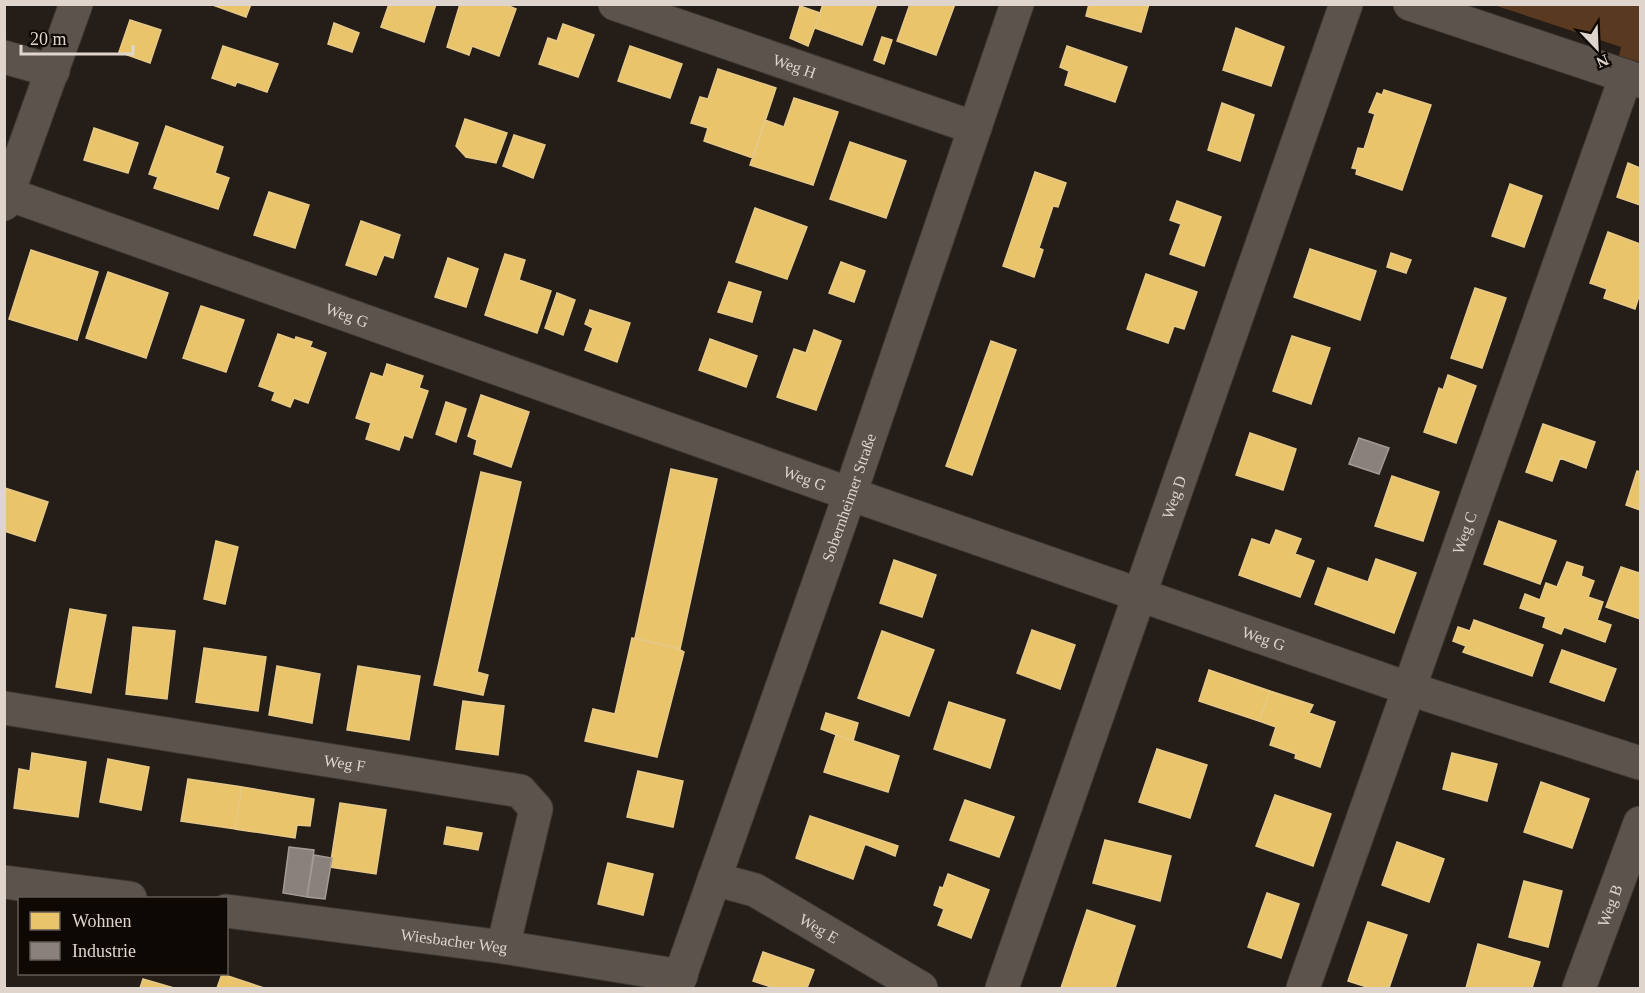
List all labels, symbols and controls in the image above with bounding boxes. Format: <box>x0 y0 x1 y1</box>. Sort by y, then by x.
scale bar <box>21 18 134 56</box>
north arrow <box>1567 18 1627 78</box>
text: 20 m <box>30 29 67 49</box>
street label: Weg H <box>771 51 819 82</box>
text: N <box>1594 51 1611 72</box>
street label: Weg G <box>323 300 371 331</box>
street label: Sobernheimer Straße <box>819 431 879 564</box>
street label: Weg G <box>781 463 829 494</box>
street label: Weg D <box>1159 473 1189 521</box>
street label: Weg C <box>1449 509 1480 556</box>
street label: Weg G <box>1240 623 1288 654</box>
street label: Weg F <box>323 752 367 775</box>
street label: Weg B <box>1594 882 1626 929</box>
legend <box>18 897 228 975</box>
street label: Weg E <box>796 910 842 947</box>
text: Wohnen <box>72 911 132 931</box>
street label: Wiesbacher Weg <box>400 926 509 958</box>
text: Industrie <box>72 941 136 961</box>

